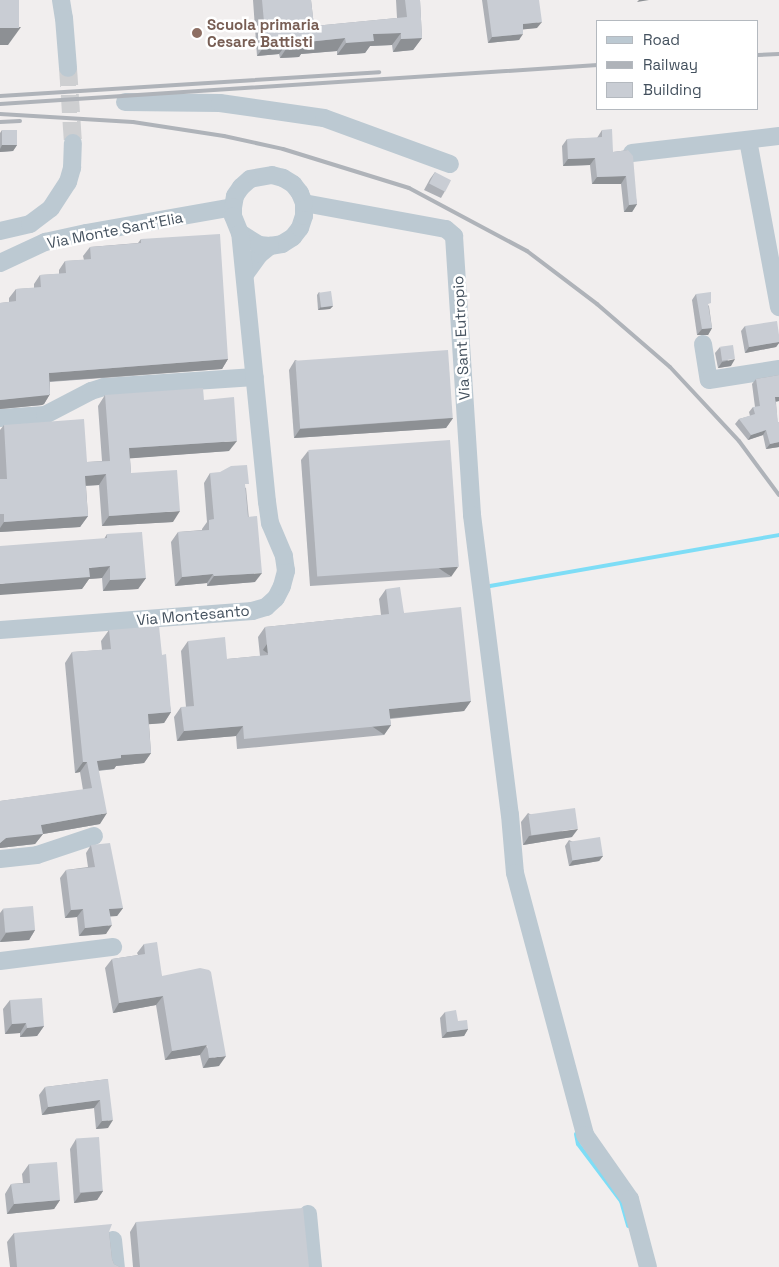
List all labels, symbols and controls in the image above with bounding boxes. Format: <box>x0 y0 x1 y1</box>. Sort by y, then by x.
place label: Scuola primaria Cesare Battisti <box>207 15 319 50</box>
legend <box>596 20 759 110</box>
marker: Scuola primaria Cesare Battisti <box>191 27 203 39</box>
text: Road <box>643 30 680 49</box>
text: Railway <box>643 55 698 74</box>
text: Building <box>643 80 702 99</box>
street label: Via Monte Sant'Elia <box>46 208 184 252</box>
street label: Via Sant Eutropio <box>449 275 473 401</box>
street label: Via Montesanto <box>136 601 250 629</box>

